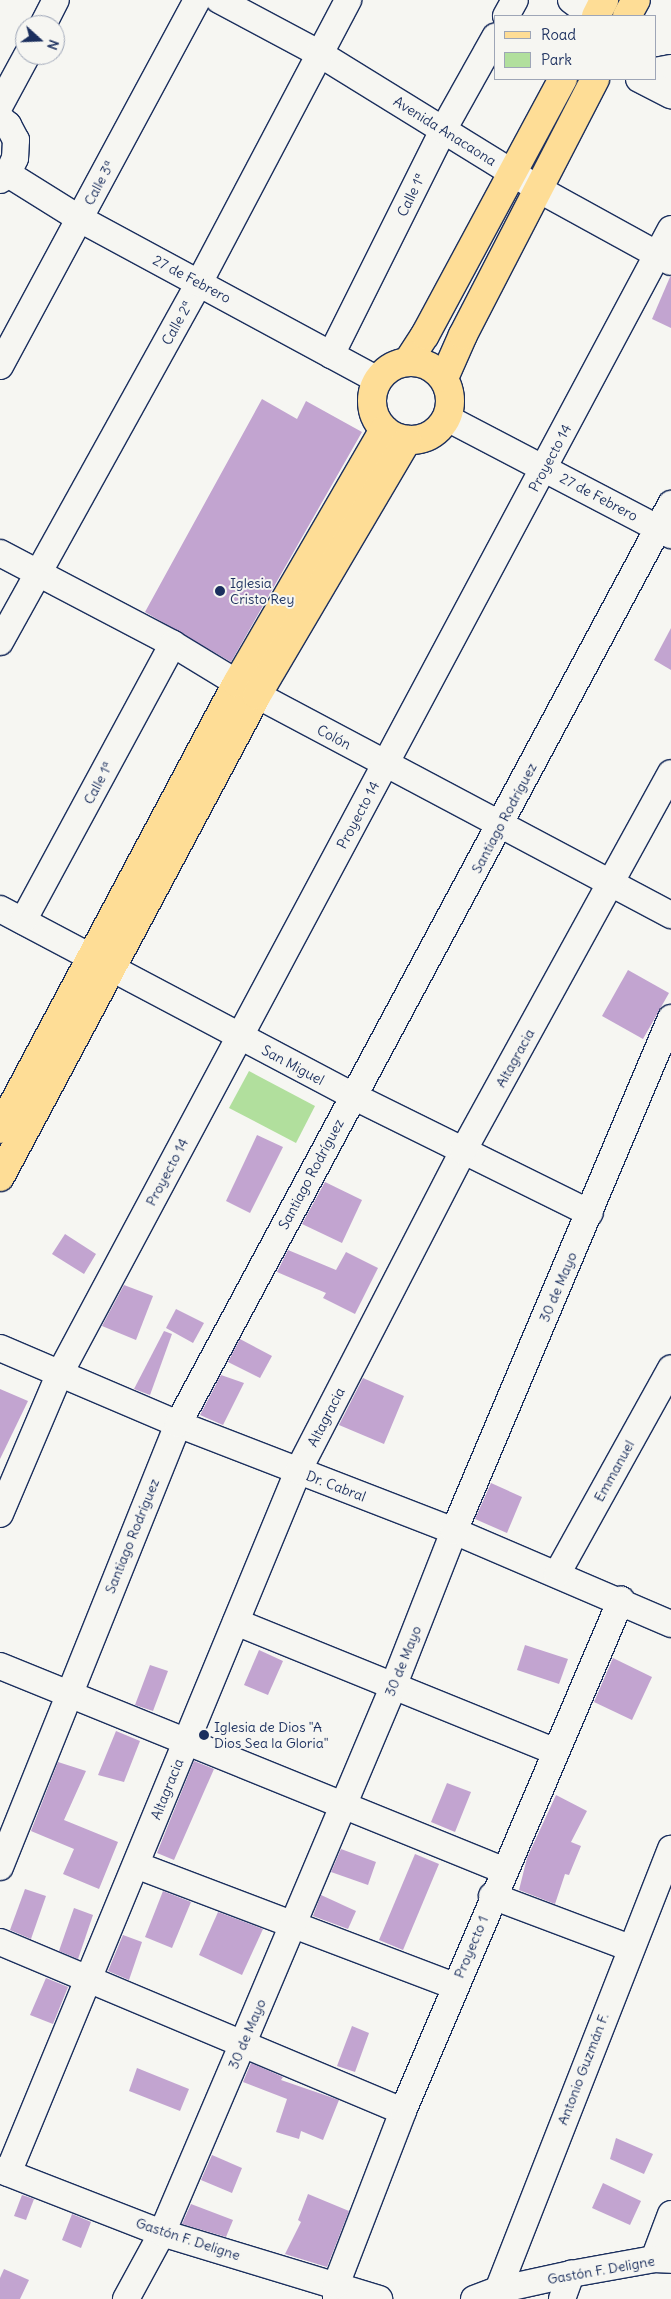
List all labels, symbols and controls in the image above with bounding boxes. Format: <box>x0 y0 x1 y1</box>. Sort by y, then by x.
north arrow <box>15 15 65 65</box>
legend <box>493 15 656 80</box>
text: Road <box>541 25 576 44</box>
text: N <box>43 37 63 52</box>
text: Park <box>541 50 572 69</box>
street label: Avenida Anacaona <box>391 93 499 169</box>
street label: Calle 3ª <box>80 158 118 208</box>
street label: Calle 1ª <box>393 171 429 219</box>
street label: 27 de Febrero <box>150 251 234 307</box>
street label: Calle 2ª <box>158 298 196 348</box>
street label: Proyecto 14 <box>525 421 575 495</box>
street label: 27 de Febrero <box>557 469 641 525</box>
place label: Iglesia Cristo Rey <box>230 575 294 608</box>
marker: Iglesia Cristo Rey <box>214 585 226 597</box>
street label: Colón <box>314 721 354 753</box>
street label: Calle 1ª <box>80 759 116 807</box>
street label: Santiago Rodríguez <box>468 760 540 876</box>
street label: Proyecto 14 <box>333 778 383 852</box>
street label: Altagracia <box>492 1026 538 1090</box>
street label: San Miguel <box>259 1042 327 1088</box>
street label: Santiago Rodríguez <box>275 1116 347 1232</box>
street label: Proyecto 14 <box>142 1135 192 1209</box>
street label: 30 de Mayo <box>536 1249 580 1325</box>
street label: Altagracia <box>304 1385 348 1449</box>
street label: Emmanuel <box>590 1437 638 1505</box>
street label: Dr. Cabral <box>304 1467 368 1505</box>
street label: Santiago Rodríguez <box>101 1476 163 1596</box>
street label: 30 de Mayo <box>381 1623 425 1699</box>
place label: Iglesia de Dios "A Dios Sea la Gloria" <box>214 1719 328 1751</box>
marker: Iglesia de Dios "A Dios Sea la Gloria" <box>198 1729 210 1741</box>
street label: Altagracia <box>147 1756 187 1822</box>
street label: Proyecto 1 <box>450 1913 492 1981</box>
street label: 30 de Mayo <box>225 1996 269 2072</box>
street label: Antonio Guzmán F. <box>554 2011 612 2127</box>
street label: Gastón F. Deligne <box>134 2214 242 2264</box>
street label: Gastón F. Deligne <box>546 2252 656 2288</box>

